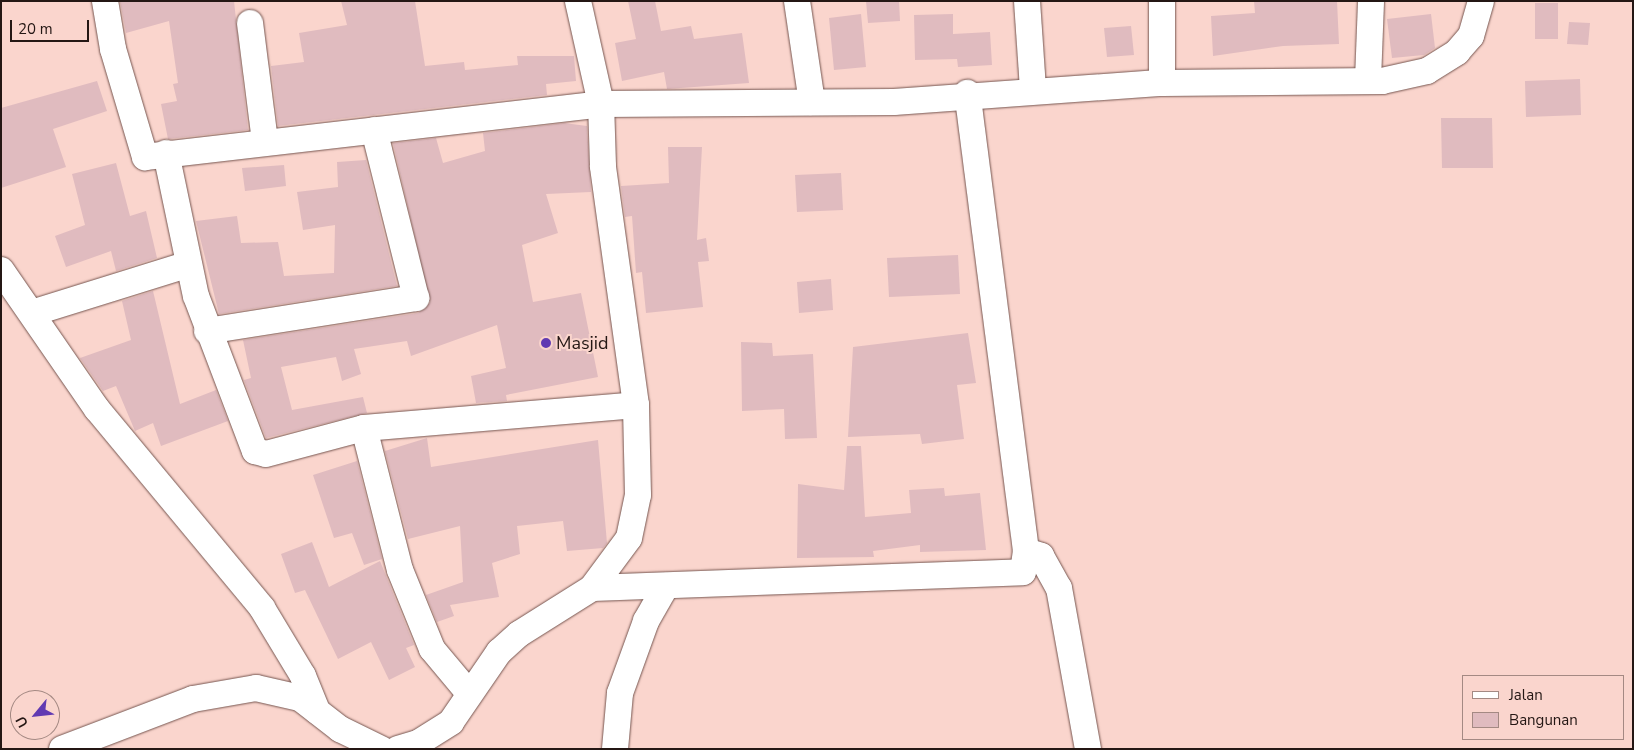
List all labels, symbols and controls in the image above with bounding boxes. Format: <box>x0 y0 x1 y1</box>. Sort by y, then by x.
scale bar <box>12 10 91 42</box>
text: 20 m <box>18 19 53 39</box>
place label: Masjid <box>556 332 609 354</box>
marker: Masjid <box>540 337 552 349</box>
legend <box>1462 675 1624 740</box>
text: Jalan <box>1509 685 1543 705</box>
north arrow <box>10 690 60 740</box>
text: Bangunan <box>1509 710 1578 730</box>
text: U <box>11 713 33 731</box>

